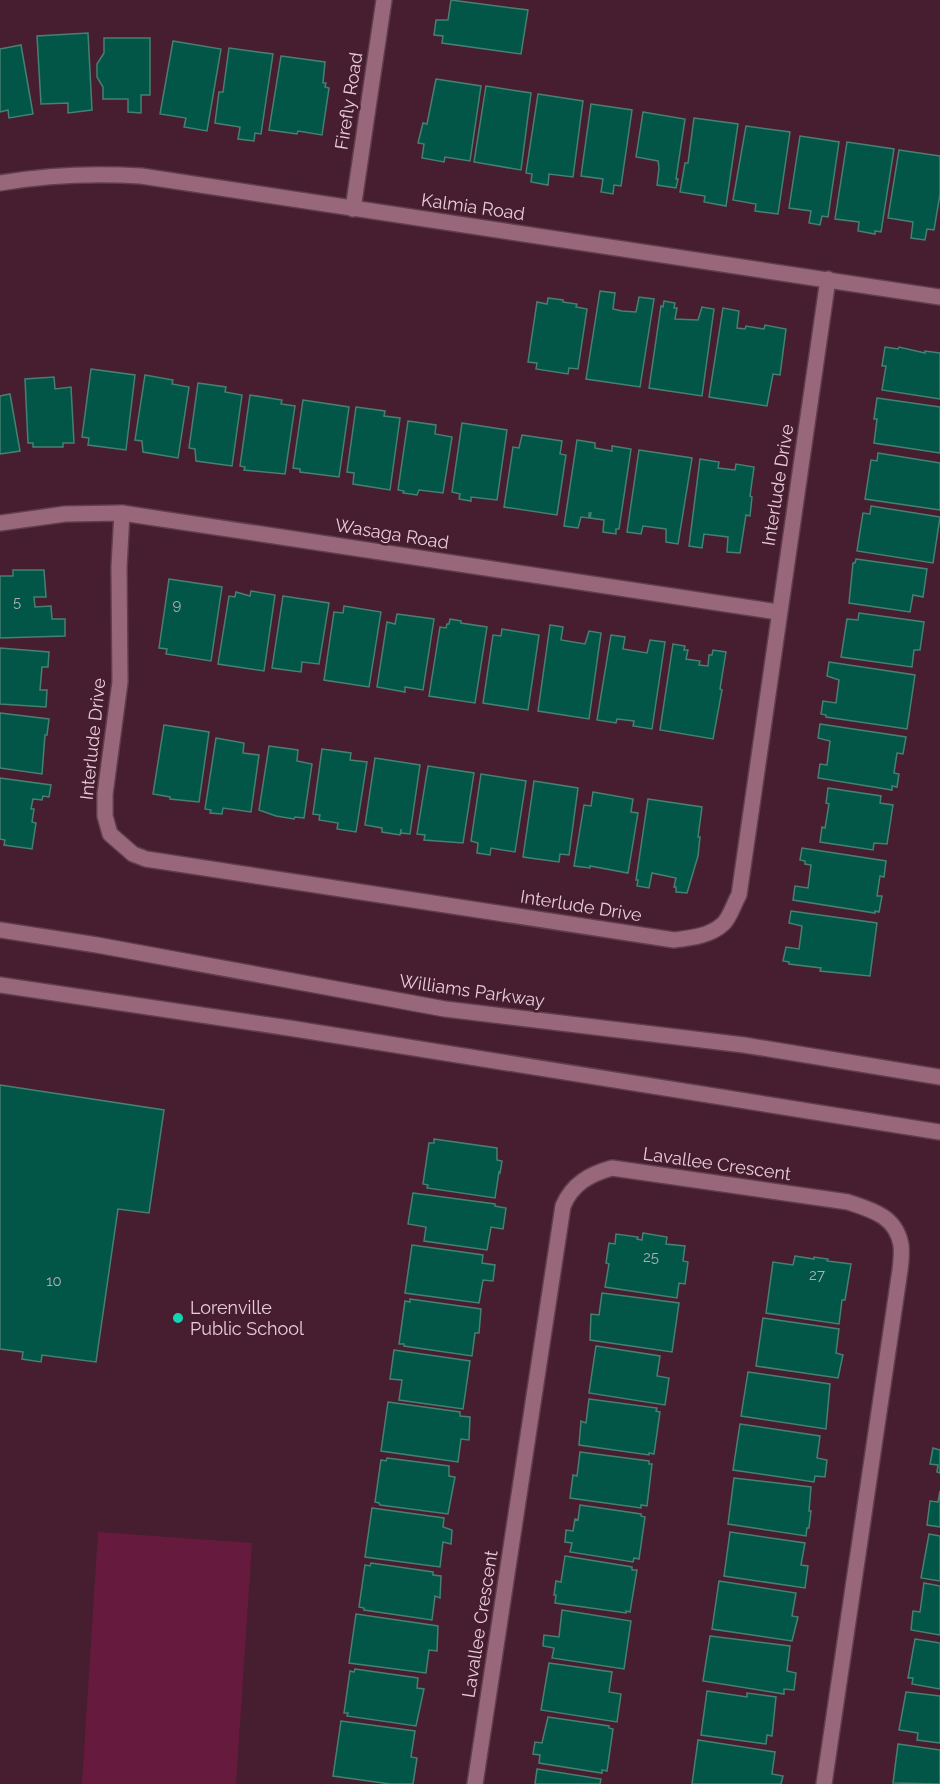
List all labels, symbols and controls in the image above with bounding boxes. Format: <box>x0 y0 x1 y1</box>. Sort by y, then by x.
street label: Firefly Road <box>330 51 367 151</box>
street label: Kalmia Road <box>420 189 526 224</box>
street label: Interlude Drive <box>758 422 798 547</box>
street label: Wasaga Road <box>334 514 450 553</box>
house number: 5 <box>13 593 21 611</box>
house number: 9 <box>173 596 182 614</box>
street label: Interlude Drive <box>76 677 109 801</box>
street label: Interlude Drive <box>519 886 644 926</box>
street label: Williams Parkway <box>398 970 546 1011</box>
street label: Lavallee Crescent <box>642 1143 792 1184</box>
house number: 25 <box>643 1248 659 1266</box>
house number: 27 <box>809 1266 825 1284</box>
house number: 10 <box>46 1272 62 1290</box>
place label: Lorenville Public School <box>190 1297 304 1339</box>
marker: Lorenville Public School <box>171 1311 185 1325</box>
street label: Lavallee Crescent <box>457 1549 502 1699</box>

